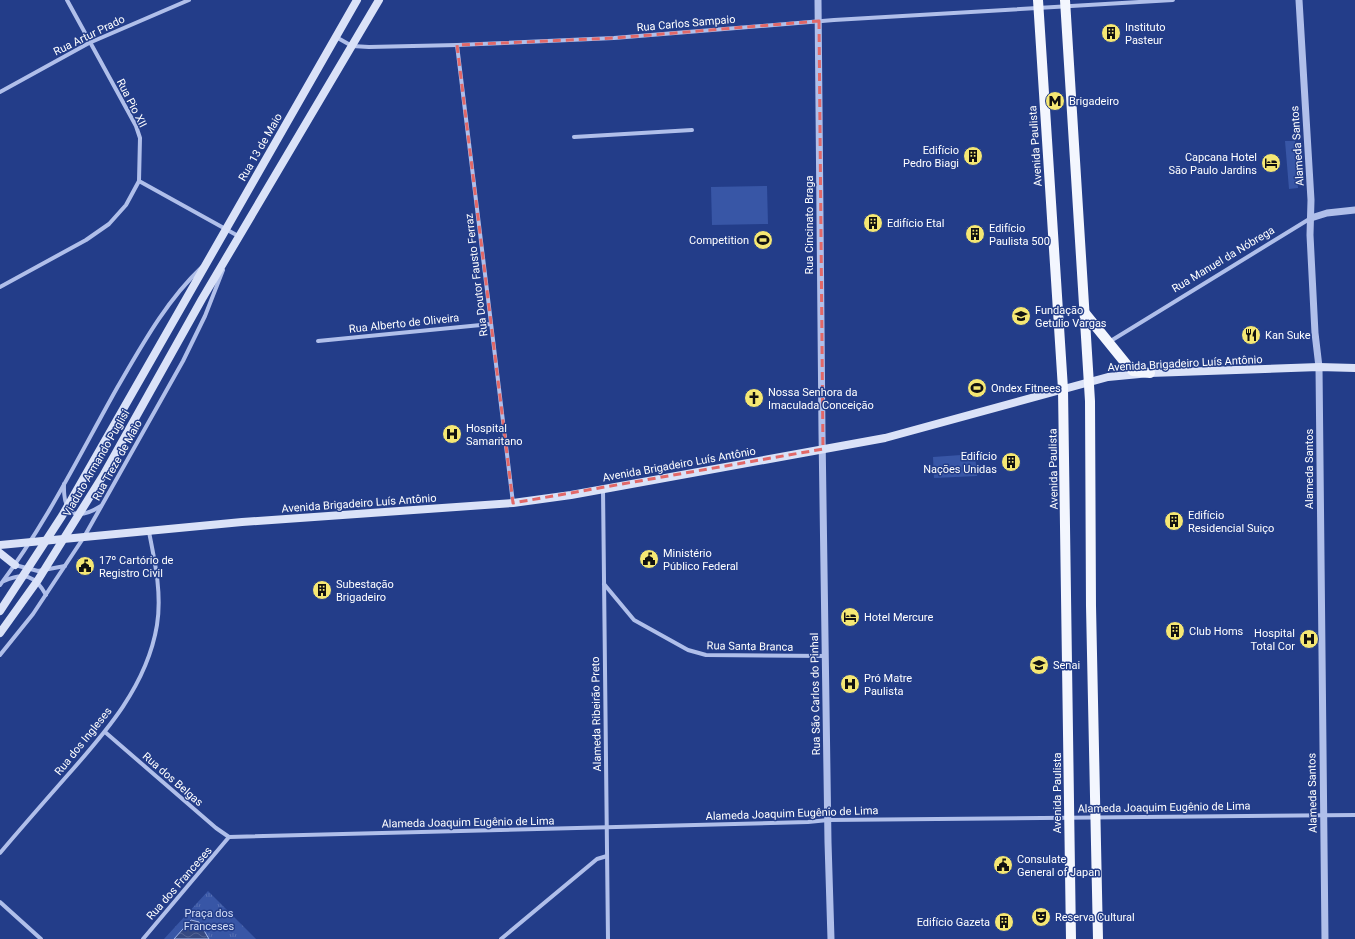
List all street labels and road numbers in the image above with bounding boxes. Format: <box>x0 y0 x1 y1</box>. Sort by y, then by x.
street label: Rua Artur Prado <box>51 13 127 58</box>
street label: Rua Carlos Sampaio <box>636 13 736 34</box>
street label: Rua Pio XII <box>114 77 149 130</box>
street label: Avenida Paulista <box>1026 105 1045 187</box>
street label: Alameda Santos <box>1288 105 1307 186</box>
street label: Rua 13 de Maio <box>236 111 285 183</box>
street label: Rua Cincinato Braga <box>803 176 816 274</box>
street label: Rua Doutor Fausto Ferraz <box>462 212 490 337</box>
street label: Rua Manuel da Nóbrega <box>1170 224 1277 295</box>
street label: Rua Alberto de Oliveira <box>348 311 460 336</box>
street label: Avenida Brigadeiro Luís Antônio <box>1107 353 1263 374</box>
street label: Viaduto Armando Puglisi <box>61 408 132 519</box>
street label: Rua Treze de Maio <box>90 418 145 503</box>
street label: Avenida Paulista <box>1046 428 1061 510</box>
street label: Alameda Santos <box>1303 429 1316 509</box>
street label: Avenida Brigadeiro Luís Antônio <box>601 445 757 484</box>
street label: Avenida Brigadeiro Luís Antônio <box>281 492 437 515</box>
street label: Rua São Carlos do Pinhal <box>808 632 823 756</box>
street label: Rua Santa Branca <box>707 639 793 654</box>
street label: Alameda Ribeirão Preto <box>589 656 604 772</box>
street label: Rua dos Ingleses <box>52 705 115 778</box>
street label: Rua dos Belgas <box>140 750 206 809</box>
street label: Avenida Paulista <box>1051 752 1064 834</box>
street label: Alameda Santos <box>1305 752 1320 833</box>
street label: Alameda Joaquim Eugênio de Lima <box>1077 799 1251 816</box>
street label: Alameda Joaquim Eugênio de Lima <box>705 804 879 823</box>
street label: Alameda Joaquim Eugênio de Lima <box>381 814 555 831</box>
street label: Rua dos Franceses <box>144 844 215 923</box>

